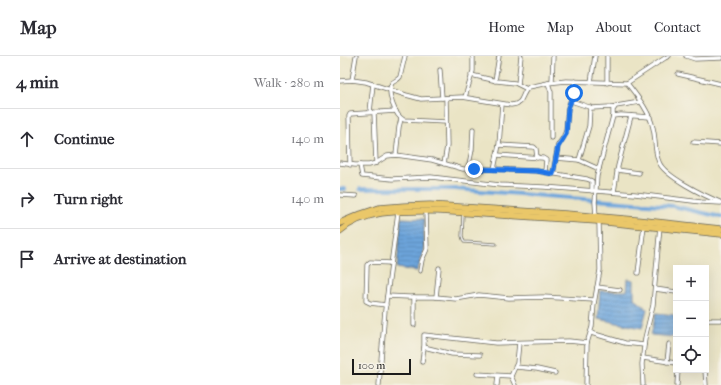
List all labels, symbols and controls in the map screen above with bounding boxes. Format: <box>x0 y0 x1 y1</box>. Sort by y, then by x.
text: Map <box>20 17 56 39</box>
text: Home <box>488 19 525 36</box>
text: Map <box>547 19 574 36</box>
text: About <box>596 19 632 36</box>
text: Contact <box>654 19 701 36</box>
text: 4 min <box>16 72 59 92</box>
text: Walk · 280 m <box>254 75 324 90</box>
route start <box>565 84 583 102</box>
icon: ahead <box>16 128 38 150</box>
text: Continue <box>54 130 114 148</box>
text: 140 m <box>291 131 324 146</box>
route end <box>465 160 483 178</box>
icon: right <box>16 188 38 210</box>
text: Turn right <box>54 190 123 208</box>
text: 140 m <box>291 191 324 206</box>
icon: arrive <box>16 248 38 270</box>
text: Arrive at destination <box>54 250 186 268</box>
map controls <box>673 265 709 373</box>
button: + <box>673 265 709 301</box>
button: − <box>673 301 709 337</box>
button: locate <box>673 337 709 373</box>
scale bar <box>352 357 411 376</box>
text: 100 m <box>358 359 386 372</box>

